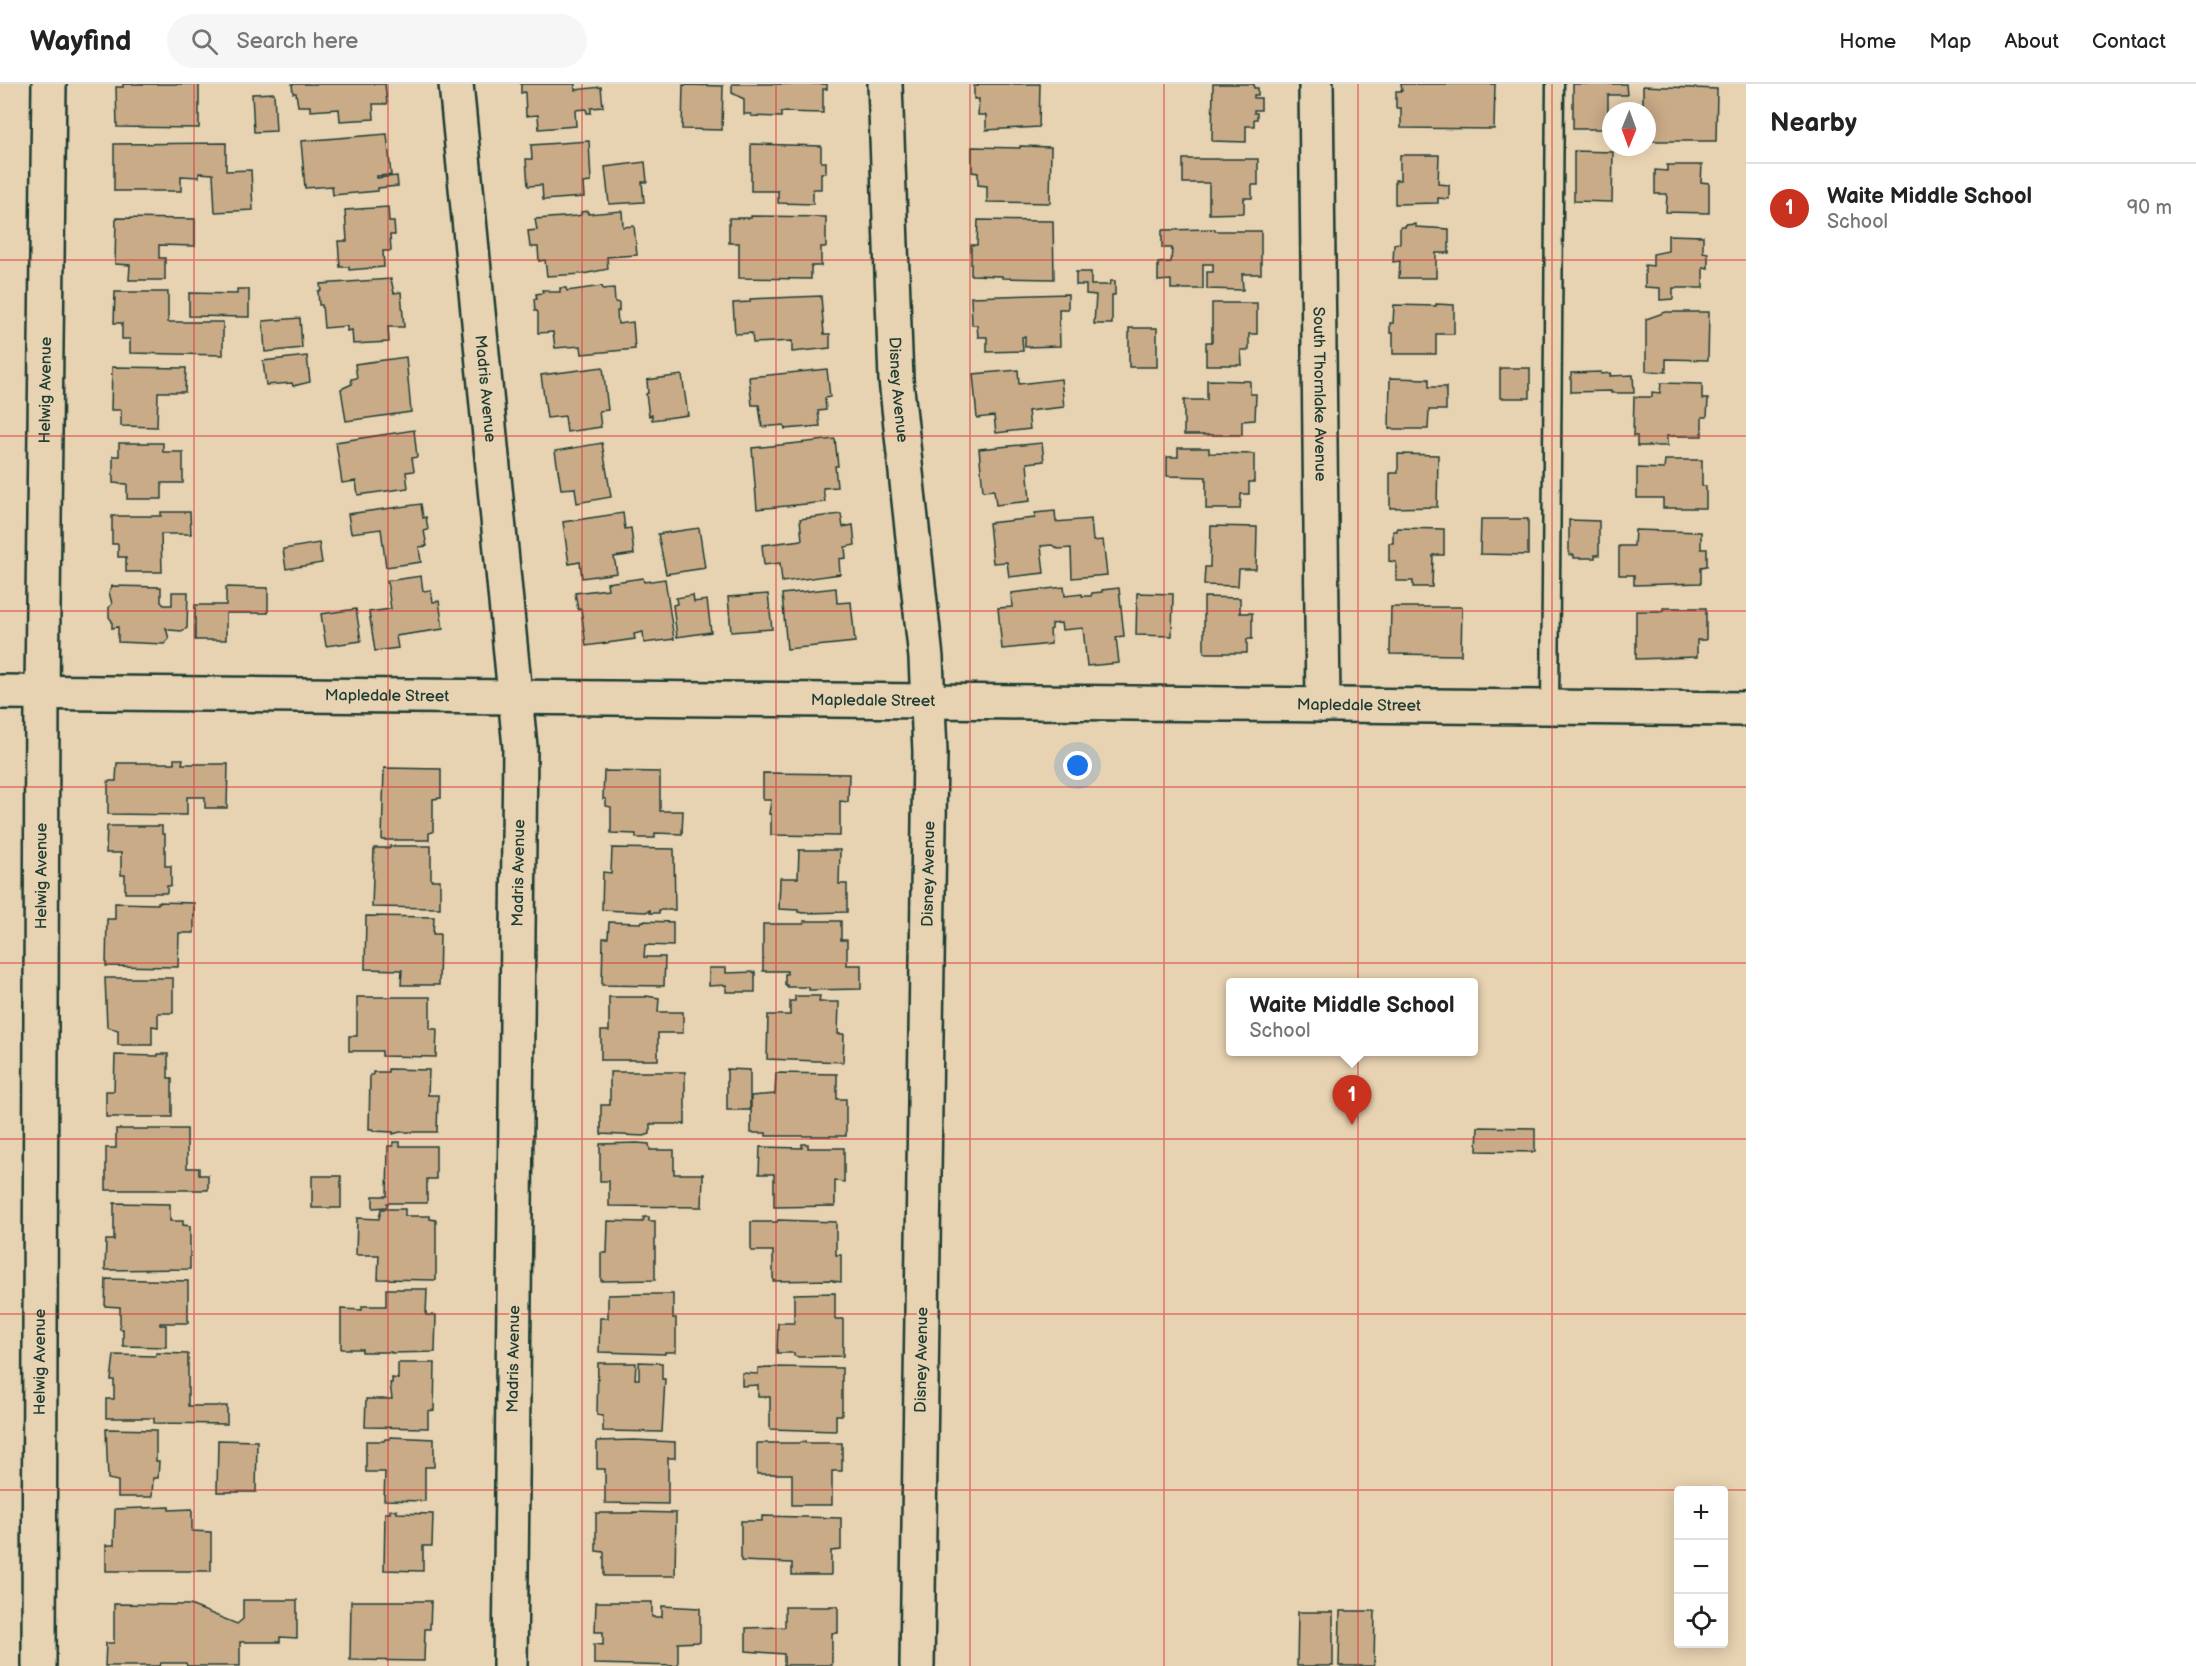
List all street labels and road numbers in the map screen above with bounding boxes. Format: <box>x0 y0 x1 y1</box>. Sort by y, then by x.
street label: South Thornlake Avenue <box>1309 306 1330 482</box>
street label: Madris Avenue <box>471 334 500 444</box>
street label: Helwig Avenue <box>35 336 56 443</box>
street label: Disney Avenue <box>885 336 912 444</box>
street label: Mapledale Street <box>325 686 449 706</box>
street label: Mapledale Street <box>811 690 935 711</box>
street label: Mapledale Street <box>1297 695 1421 715</box>
street label: Madris Avenue <box>509 819 529 927</box>
street label: Disney Avenue <box>919 820 939 927</box>
street label: Helwig Avenue <box>32 822 51 929</box>
street label: Madris Avenue <box>504 1305 524 1413</box>
street label: Disney Avenue <box>912 1306 932 1413</box>
street label: Helwig Avenue <box>30 1308 50 1415</box>

